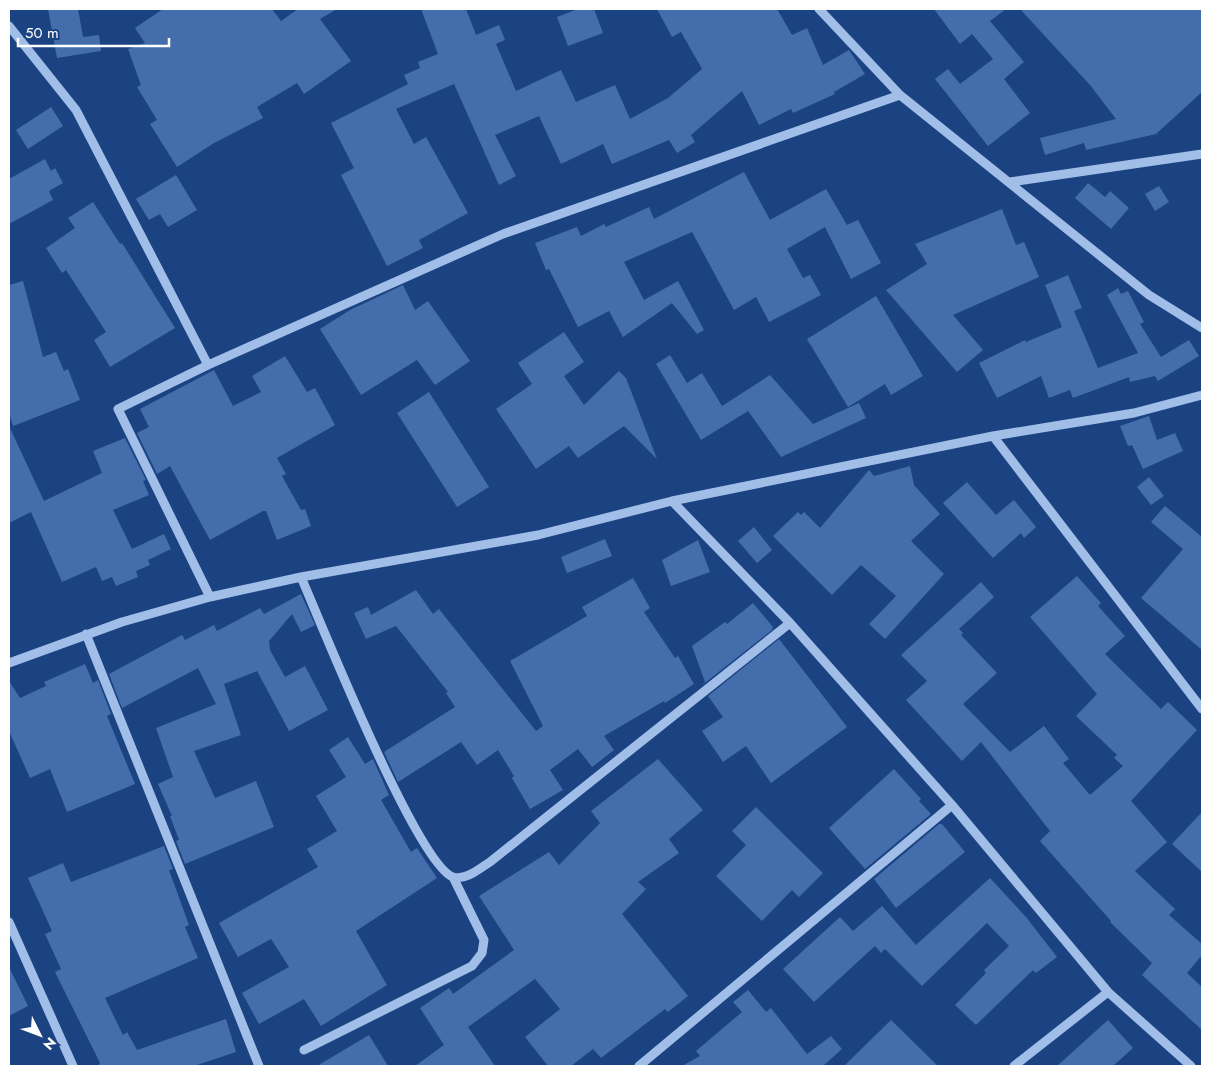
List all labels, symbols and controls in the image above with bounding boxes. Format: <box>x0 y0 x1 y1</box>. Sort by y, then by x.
scale bar <box>18 15 169 47</box>
text: 50 m <box>25 22 59 44</box>
north arrow <box>15 1010 65 1060</box>
text: N <box>39 1033 61 1055</box>

